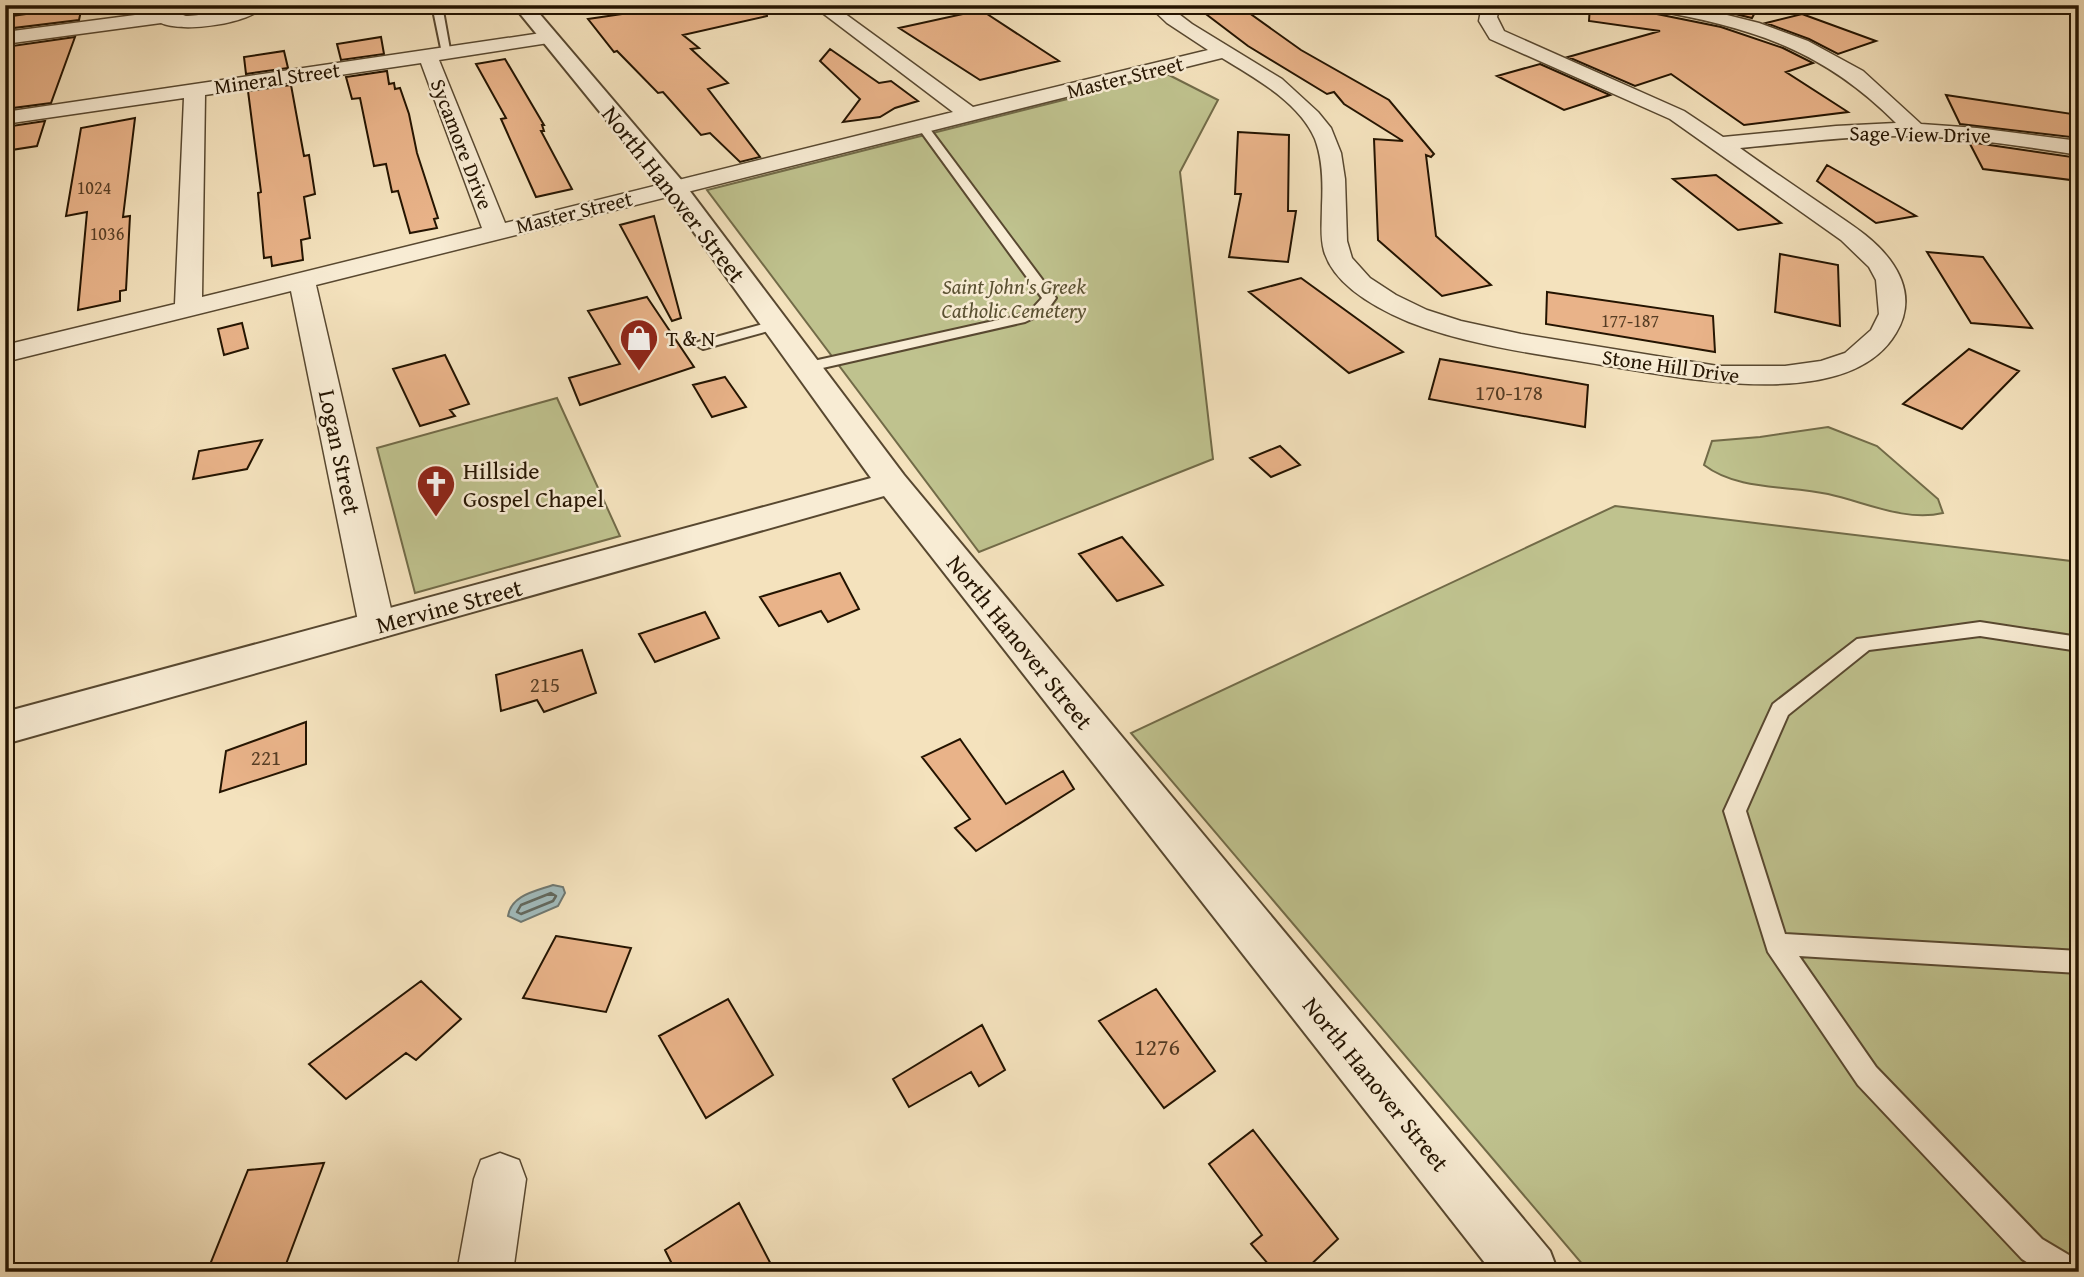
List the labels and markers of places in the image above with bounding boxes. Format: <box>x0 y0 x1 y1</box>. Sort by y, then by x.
shop icon: T & N <box>618 317 660 372</box>
place label: T & N <box>666 323 715 354</box>
place label: Hillside Gospel Chapel <box>463 453 604 516</box>
church icon: Hillside Gospel Chapel <box>415 463 457 518</box>

